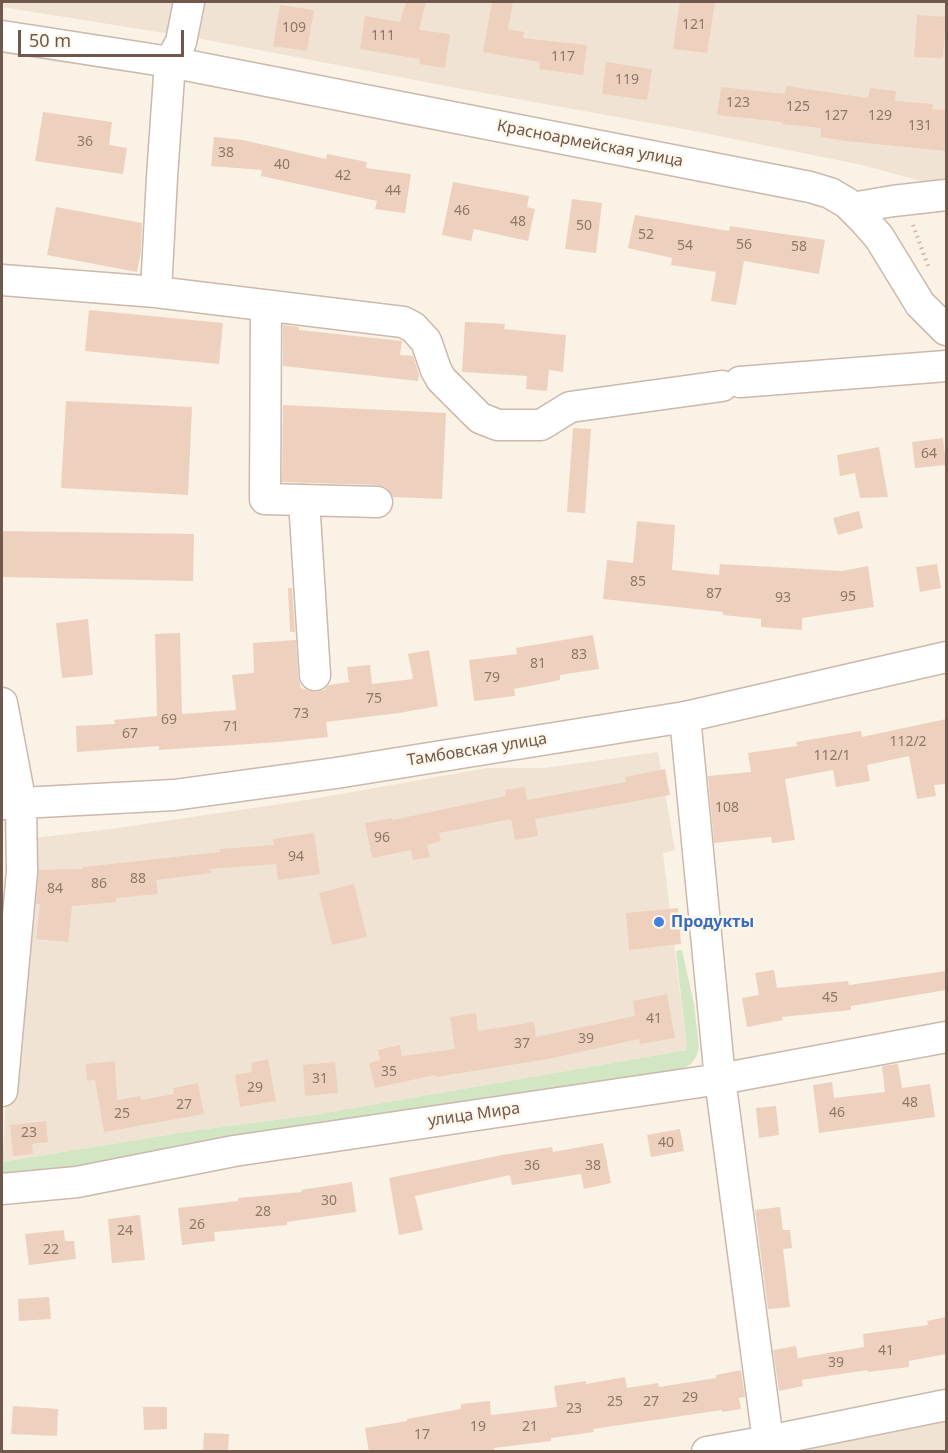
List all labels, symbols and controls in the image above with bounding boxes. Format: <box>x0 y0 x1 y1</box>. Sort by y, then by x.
house number: 121 <box>682 17 706 33</box>
scale bar <box>21 18 188 56</box>
house number: 109 <box>282 20 306 36</box>
text: 50 m <box>29 28 71 52</box>
house number: 111 <box>371 28 395 44</box>
house number: 117 <box>551 49 575 65</box>
house number: 119 <box>615 72 639 88</box>
house number: 123 <box>726 95 750 111</box>
house number: 125 <box>786 99 810 115</box>
house number: 127 <box>824 108 848 124</box>
house number: 129 <box>868 108 892 124</box>
street label: Красноармейская улица <box>495 117 685 171</box>
house number: 131 <box>908 118 932 134</box>
house number: 36 <box>77 134 93 150</box>
house number: 38 <box>218 145 234 161</box>
house number: 40 <box>274 157 290 173</box>
house number: 42 <box>335 168 351 184</box>
house number: 44 <box>385 183 401 199</box>
house number: 46 <box>454 203 470 219</box>
house number: 48 <box>510 214 526 230</box>
house number: 50 <box>576 218 592 234</box>
house number: 52 <box>638 227 654 243</box>
house number: 56 <box>736 237 752 253</box>
house number: 54 <box>677 238 693 254</box>
house number: 58 <box>791 239 807 255</box>
house number: 64 <box>921 446 937 462</box>
house number: 85 <box>630 574 646 590</box>
house number: 87 <box>706 586 722 602</box>
house number: 95 <box>840 589 856 605</box>
house number: 93 <box>775 590 791 606</box>
house number: 83 <box>571 647 587 663</box>
house number: 81 <box>530 656 546 672</box>
house number: 79 <box>484 670 500 686</box>
house number: 75 <box>366 691 382 707</box>
house number: 73 <box>293 706 309 722</box>
house number: 69 <box>161 712 177 728</box>
house number: 71 <box>223 719 239 735</box>
house number: 67 <box>122 726 138 742</box>
street label: Тамбовская улица <box>406 729 548 771</box>
house number: 112/2 <box>889 734 927 750</box>
house number: 112/1 <box>813 748 851 764</box>
house number: 108 <box>715 800 739 816</box>
house number: 96 <box>374 830 390 846</box>
house number: 94 <box>288 849 304 865</box>
house number: 88 <box>130 871 146 887</box>
house number: 86 <box>91 876 107 892</box>
house number: 84 <box>47 881 63 897</box>
place label: Продукты <box>671 912 754 932</box>
marker: Продукты <box>652 915 666 929</box>
house number: 45 <box>822 990 838 1006</box>
house number: 41 <box>646 1011 662 1027</box>
house number: 39 <box>578 1031 594 1047</box>
house number: 37 <box>514 1036 530 1052</box>
house number: 35 <box>381 1064 397 1080</box>
house number: 31 <box>312 1071 328 1087</box>
house number: 29 <box>247 1080 263 1096</box>
house number: 48 <box>902 1095 918 1111</box>
house number: 27 <box>176 1097 192 1113</box>
street label: улица Мира <box>427 1099 521 1131</box>
house number: 46 <box>829 1105 845 1121</box>
house number: 25 <box>114 1106 130 1122</box>
house number: 23 <box>21 1125 37 1141</box>
house number: 40 <box>658 1135 674 1151</box>
house number: 36 <box>524 1158 540 1174</box>
house number: 38 <box>585 1158 601 1174</box>
house number: 30 <box>321 1193 337 1209</box>
house number: 28 <box>255 1204 271 1220</box>
house number: 26 <box>189 1217 205 1233</box>
house number: 24 <box>117 1223 133 1239</box>
house number: 22 <box>43 1242 59 1258</box>
house number: 41 <box>878 1343 894 1359</box>
house number: 39 <box>828 1355 844 1371</box>
house number: 29 <box>682 1390 698 1406</box>
house number: 25 <box>607 1394 623 1410</box>
house number: 27 <box>643 1394 659 1410</box>
house number: 23 <box>566 1401 582 1417</box>
house number: 19 <box>470 1419 486 1435</box>
house number: 21 <box>522 1419 538 1435</box>
house number: 17 <box>414 1427 430 1443</box>

